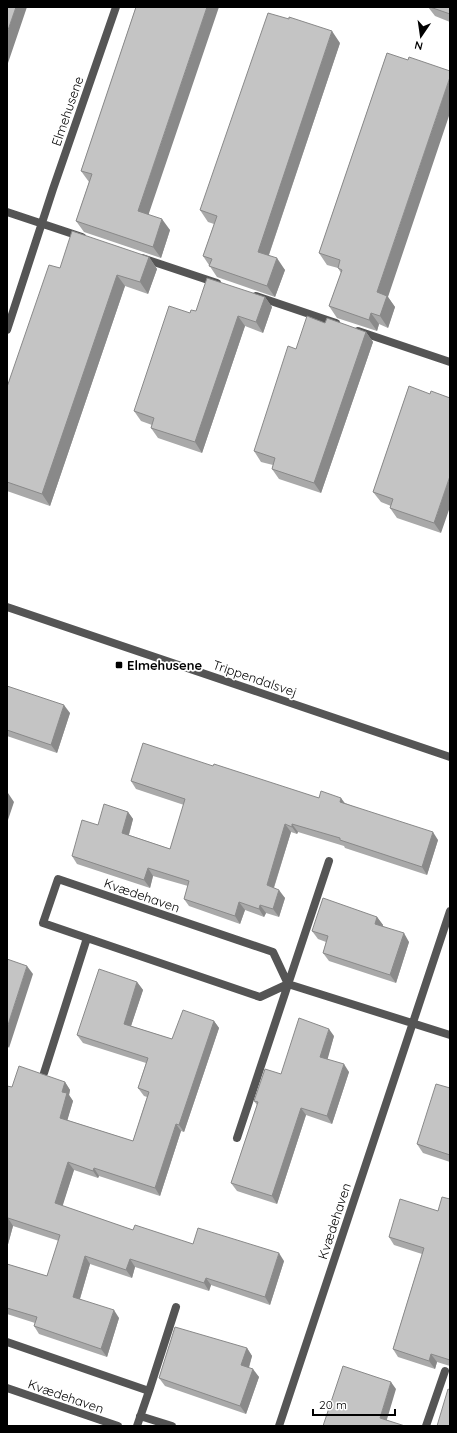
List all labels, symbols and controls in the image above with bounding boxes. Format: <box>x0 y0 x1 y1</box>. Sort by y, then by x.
north arrow <box>401 16 441 56</box>
text: N <box>413 38 424 53</box>
street label: Elmehusene <box>48 74 86 148</box>
street label: Trippendalsvej <box>211 656 299 700</box>
place label: Elmehusene <box>127 657 203 673</box>
marker: Elmehusene <box>114 660 124 670</box>
street label: Kvædehaven <box>102 875 182 915</box>
street label: Kvædehaven <box>314 1181 354 1261</box>
street label: Kvædehaven <box>26 1376 106 1416</box>
scale bar <box>313 1391 395 1417</box>
text: 20 m <box>319 1397 347 1412</box>

